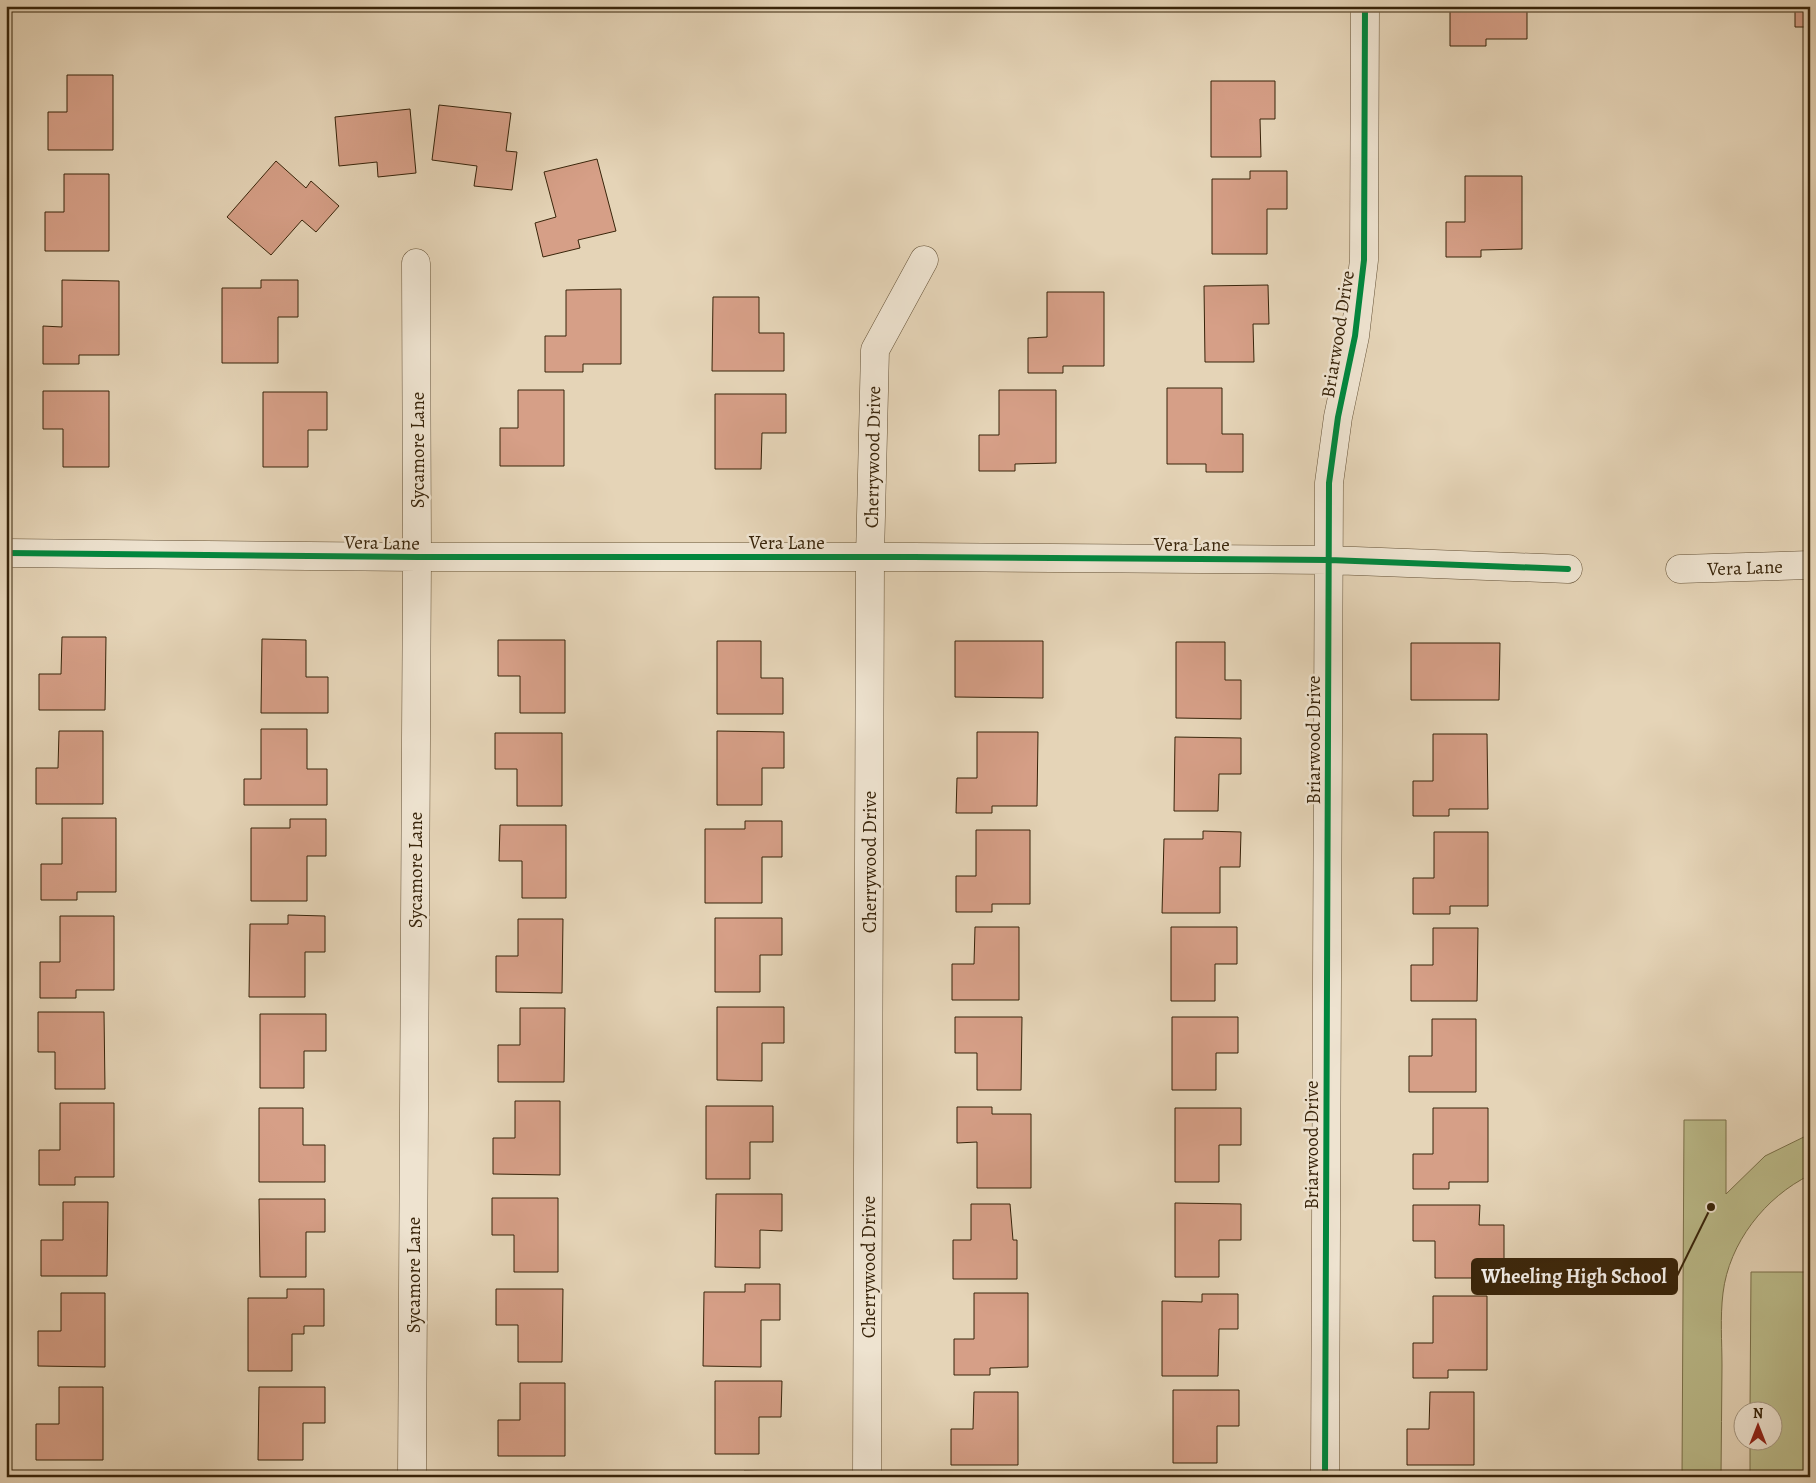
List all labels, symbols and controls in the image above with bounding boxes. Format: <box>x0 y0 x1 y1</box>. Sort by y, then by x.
street label: Briarwood Drive <box>1315 268 1361 400</box>
street label: Cherrywood Drive <box>859 386 887 528</box>
street label: Sycamore Lane <box>405 392 431 508</box>
street label: Vera Lane <box>343 529 420 557</box>
street label: Vera Lane <box>748 530 825 556</box>
street label: Vera Lane <box>1153 532 1230 558</box>
street label: Vera Lane <box>1706 554 1783 582</box>
street label: Briarwood Drive <box>1301 676 1327 804</box>
street label: Cherrywood Drive <box>857 791 883 933</box>
street label: Sycamore Lane <box>403 812 429 928</box>
street label: Briarwood Drive <box>1299 1081 1325 1209</box>
street label: Cherrywood Drive <box>856 1196 882 1338</box>
street label: Sycamore Lane <box>401 1217 427 1333</box>
callout: Wheeling High School <box>1472 1259 1677 1294</box>
text: Wheeling High School <box>1480 1263 1667 1290</box>
north arrow <box>1734 1400 1784 1450</box>
text: N <box>1753 1404 1763 1423</box>

